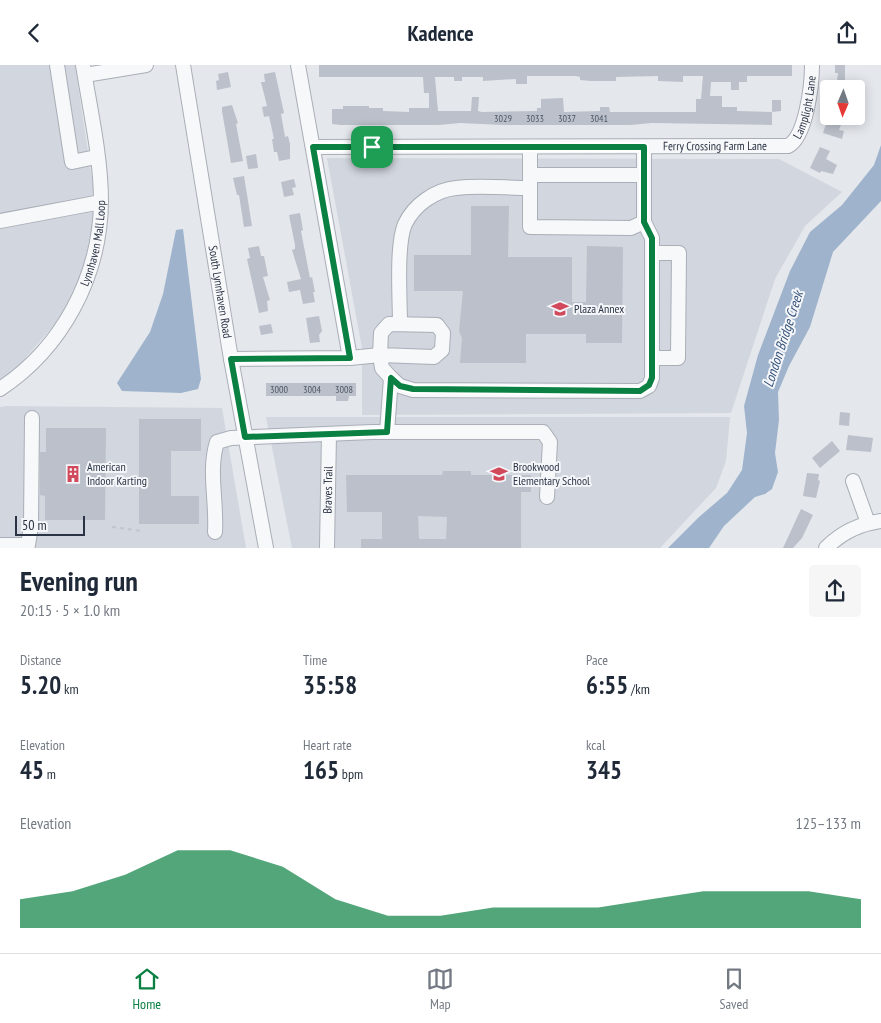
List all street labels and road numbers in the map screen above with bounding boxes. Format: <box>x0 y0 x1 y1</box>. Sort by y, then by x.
street label: Lamplight Lane <box>789 75 819 141</box>
street label: Ferry Crossing Farm Lane <box>663 138 767 153</box>
street label: Lynnhaven Mall Loop <box>77 200 108 288</box>
street label: South Lynnhaven Road <box>206 244 236 339</box>
street label: Braves Trail <box>320 466 335 514</box>

